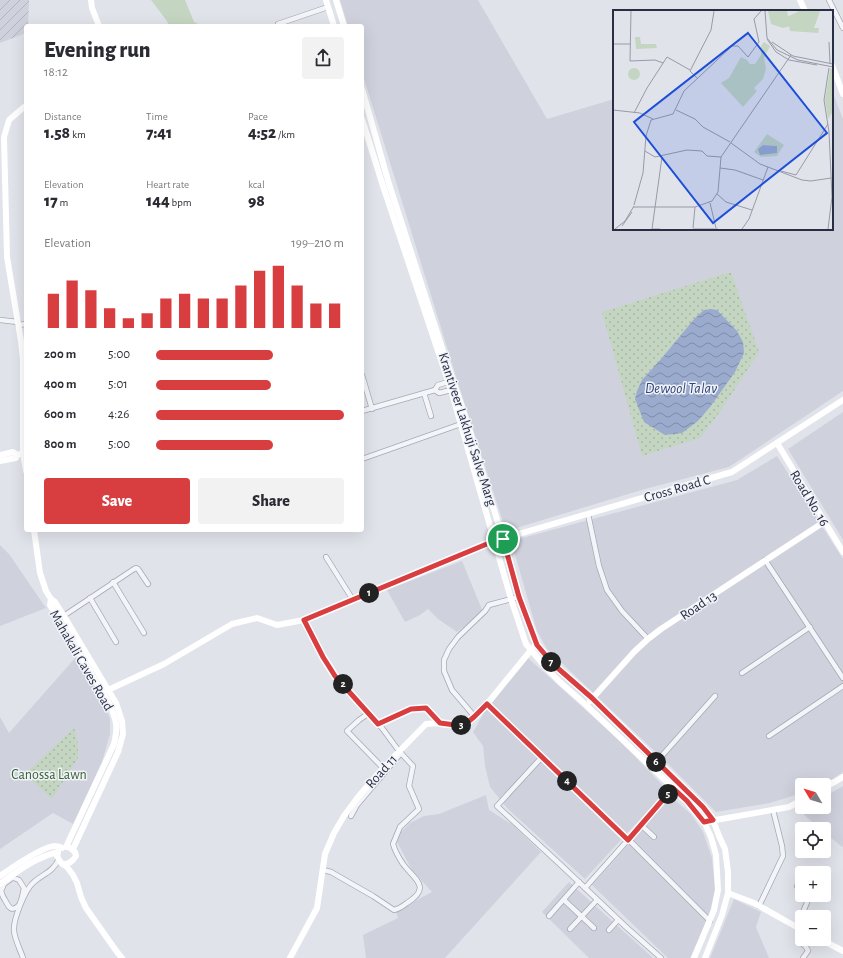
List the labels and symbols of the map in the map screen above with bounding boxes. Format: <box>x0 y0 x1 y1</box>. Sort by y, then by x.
inset map <box>613 10 833 230</box>
street label: Krantiveer Lakhuji Salve Marg <box>436 351 499 508</box>
water label: Dewool Talav <box>645 381 717 396</box>
street label: Road No. 16 <box>787 468 831 529</box>
street label: Cross Road C <box>642 473 712 505</box>
pin <box>486 522 520 556</box>
pin: 1 <box>359 583 379 603</box>
street label: Road 13 <box>678 589 720 623</box>
street label: Mahakali Caves Road <box>47 608 116 713</box>
pin: 7 <box>541 652 561 672</box>
pin: 2 <box>333 674 353 694</box>
pin: 3 <box>451 715 471 735</box>
street label: Road 11 <box>363 752 400 791</box>
pin: 6 <box>646 752 666 772</box>
park label: Canossa Lawn <box>11 768 87 782</box>
pin: 4 <box>557 771 577 791</box>
north arrow <box>795 778 831 814</box>
pin: 5 <box>658 784 678 804</box>

